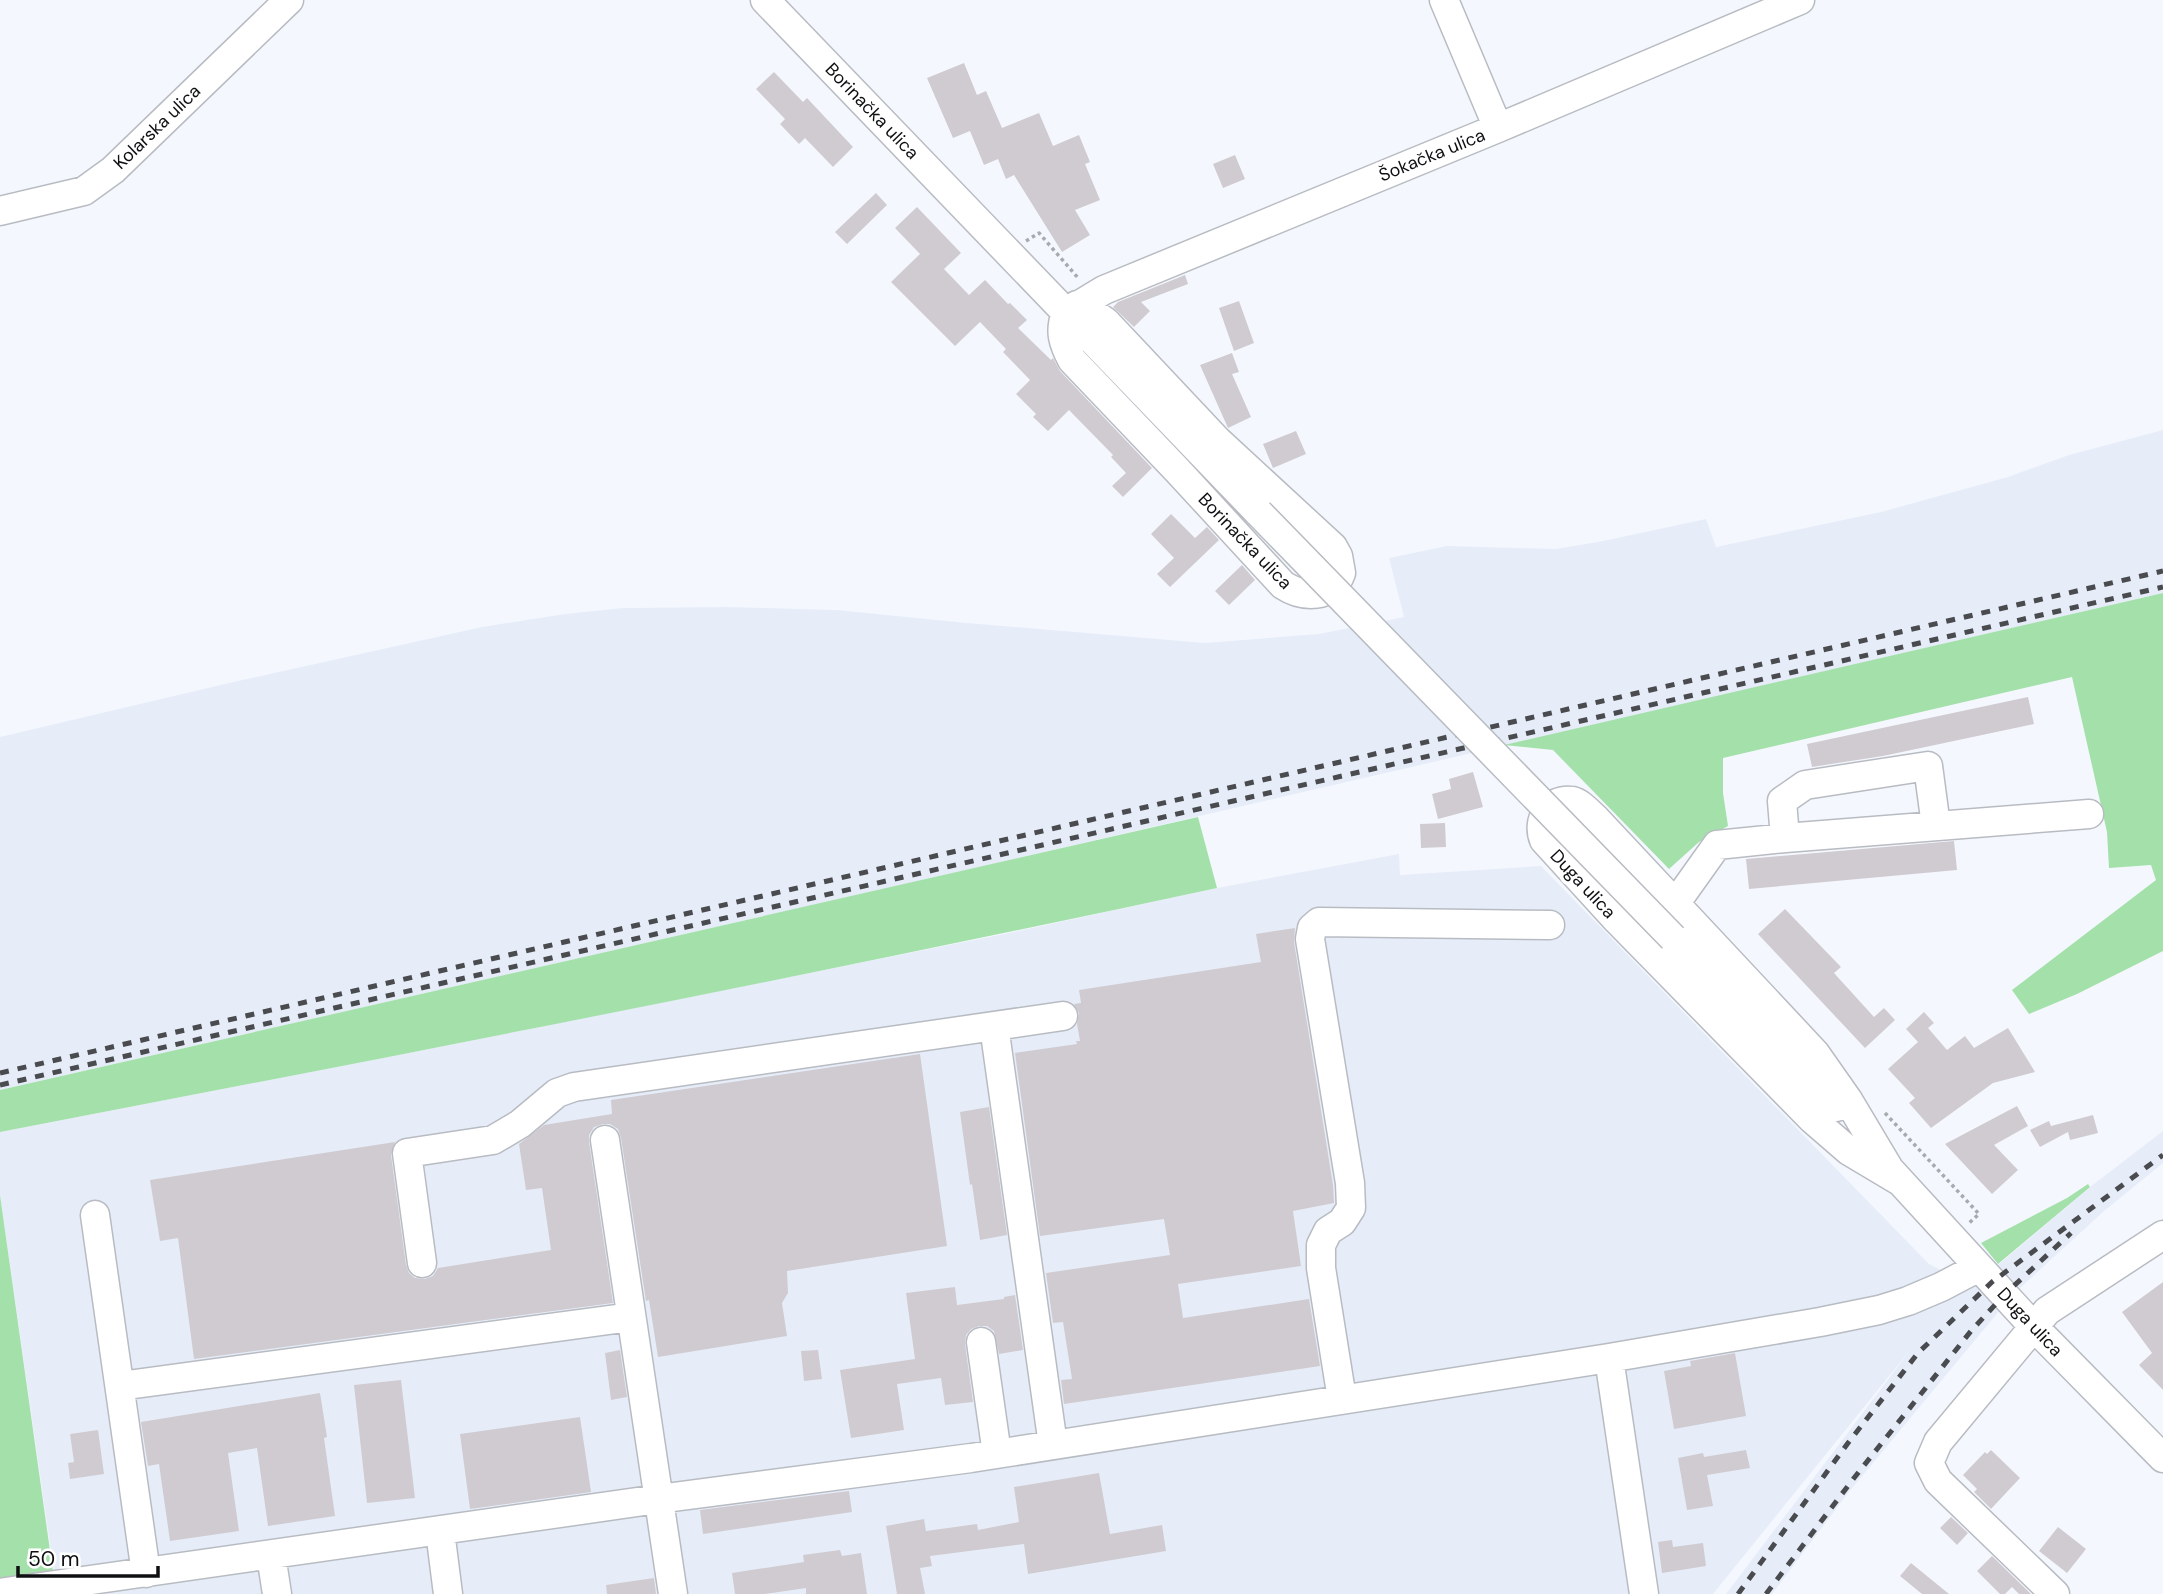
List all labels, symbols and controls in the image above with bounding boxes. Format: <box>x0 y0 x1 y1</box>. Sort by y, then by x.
street label: Borinačka ulica <box>820 58 924 164</box>
street label: Kolarska ulica <box>108 79 206 175</box>
street label: Šokačka ulica <box>1375 123 1489 187</box>
street label: Borinačka ulica <box>1193 488 1297 594</box>
street label: Duga ulica <box>1545 844 1621 924</box>
street label: Duga ulica <box>1992 1282 2068 1362</box>
scale bar <box>18 1534 158 1578</box>
text: 50 m <box>28 1545 79 1573</box>

